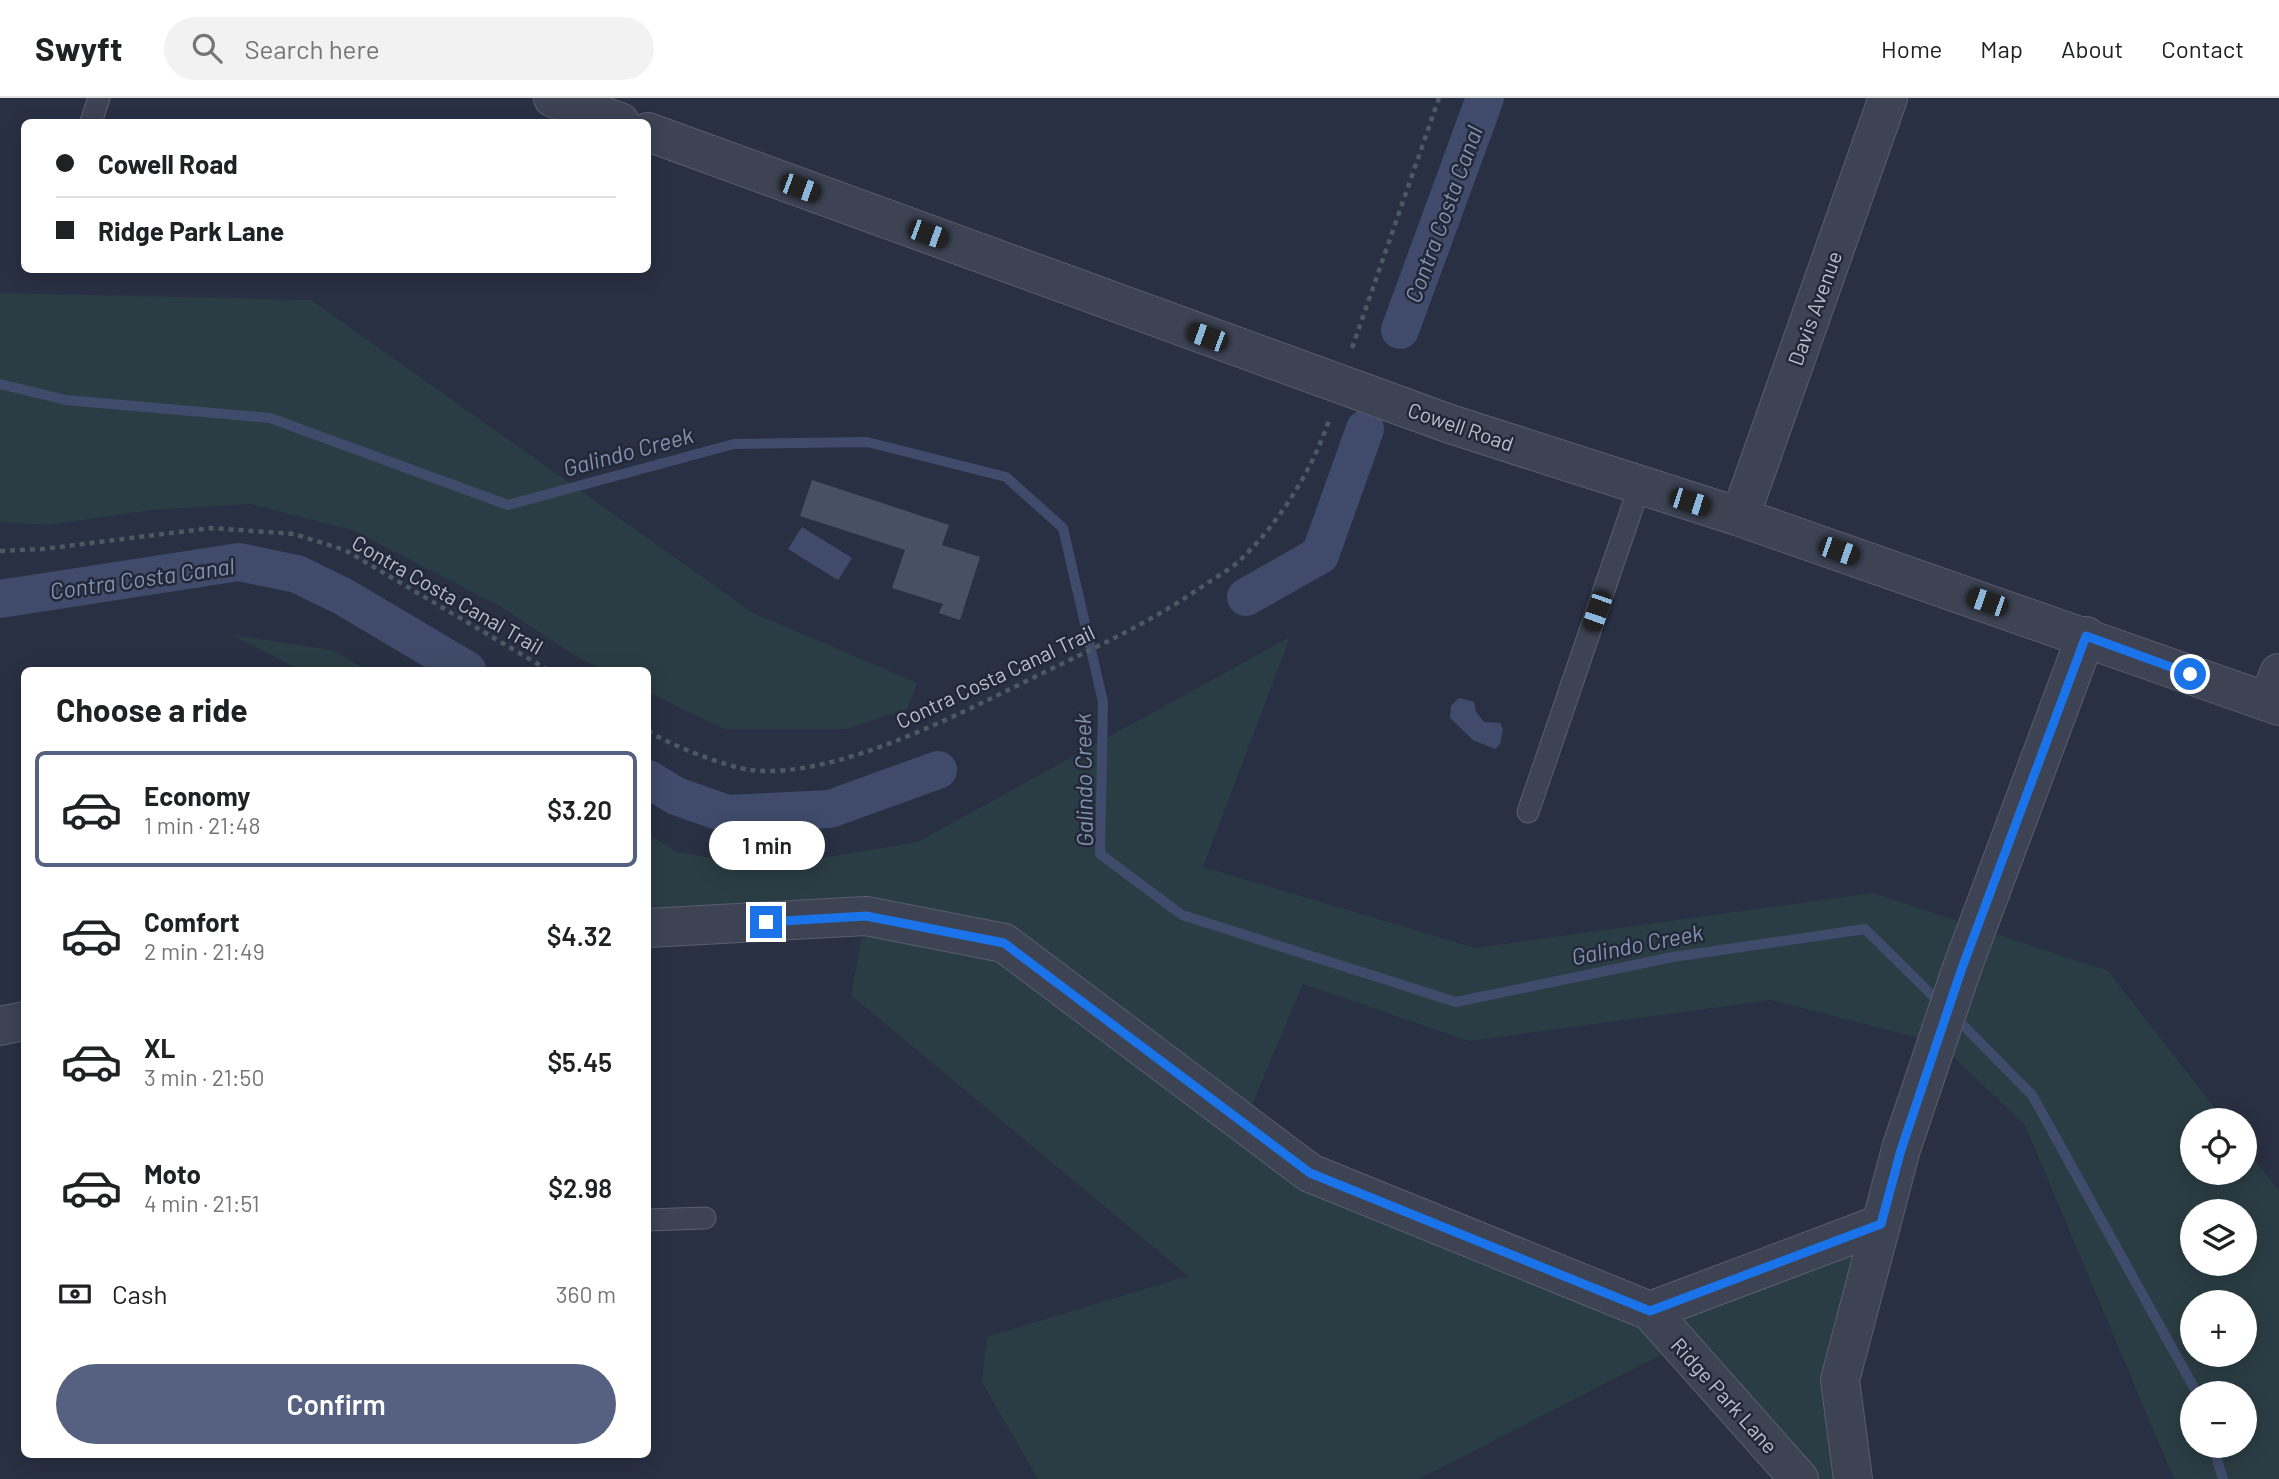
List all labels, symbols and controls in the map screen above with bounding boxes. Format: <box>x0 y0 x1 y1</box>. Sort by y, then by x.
search box <box>164 17 654 80</box>
text: Swyft <box>35 28 122 68</box>
icon: search <box>188 29 226 67</box>
text: Search here <box>244 33 380 64</box>
text: Home <box>1881 34 1942 63</box>
text: Map <box>1980 34 2023 63</box>
text: About <box>2061 34 2123 63</box>
text: Contact <box>2161 34 2244 63</box>
water label: Contra Costa Canal <box>1398 122 1488 306</box>
text: Cowell Road <box>98 148 238 179</box>
car <box>777 171 824 205</box>
text: Ridge Park Lane <box>98 215 284 246</box>
car <box>905 217 952 251</box>
street label: Davis Avenue <box>1782 247 1846 369</box>
car <box>1184 320 1231 354</box>
street label: Cowell Road <box>1405 396 1517 456</box>
water label: Galindo Creek <box>560 420 696 482</box>
car <box>1667 486 1714 518</box>
street label: Contra Costa Canal Trail <box>348 529 548 659</box>
car <box>1816 534 1863 568</box>
water label: Contra Costa Canal <box>48 551 236 605</box>
car <box>1964 585 2011 619</box>
car <box>1581 588 1614 634</box>
street label: Contra Costa Canal Trail <box>892 619 1098 733</box>
route start <box>2174 658 2206 690</box>
text: Choose a ride <box>56 690 248 728</box>
water label: Galindo Creek <box>1068 713 1098 847</box>
icon: car <box>60 778 123 841</box>
text: Economy <box>144 780 250 811</box>
text: $3.20 <box>547 794 612 825</box>
text: 1 min · 21:48 <box>144 811 260 839</box>
callout: 1 min <box>708 820 824 870</box>
text: 1 min <box>742 831 792 859</box>
icon: car <box>60 904 123 967</box>
text: Comfort <box>144 906 240 937</box>
route end <box>750 906 782 938</box>
water label: Galindo Creek <box>1569 918 1705 970</box>
text: $4.32 <box>547 920 612 951</box>
text: 2 min · 21:49 <box>144 937 265 965</box>
icon: car <box>60 1030 123 1093</box>
text: XL <box>144 1032 175 1063</box>
text: $5.45 <box>547 1046 612 1077</box>
text: 3 min · 21:50 <box>144 1063 264 1091</box>
map controls <box>2180 1108 2257 1458</box>
button: locate <box>2180 1108 2257 1185</box>
icon: car <box>60 1156 123 1219</box>
text: Moto <box>144 1158 201 1189</box>
text: $2.98 <box>548 1172 612 1203</box>
text: 4 min · 21:51 <box>144 1189 260 1217</box>
button: layers <box>2180 1199 2257 1276</box>
icon: cash <box>56 1275 94 1313</box>
text: Cash <box>112 1278 167 1309</box>
text: 360 m <box>556 1280 616 1308</box>
button: + <box>2180 1290 2257 1367</box>
street label: Ridge Park Lane <box>1667 1332 1783 1458</box>
button: Confirm <box>56 1364 616 1444</box>
button: − <box>2180 1381 2257 1458</box>

